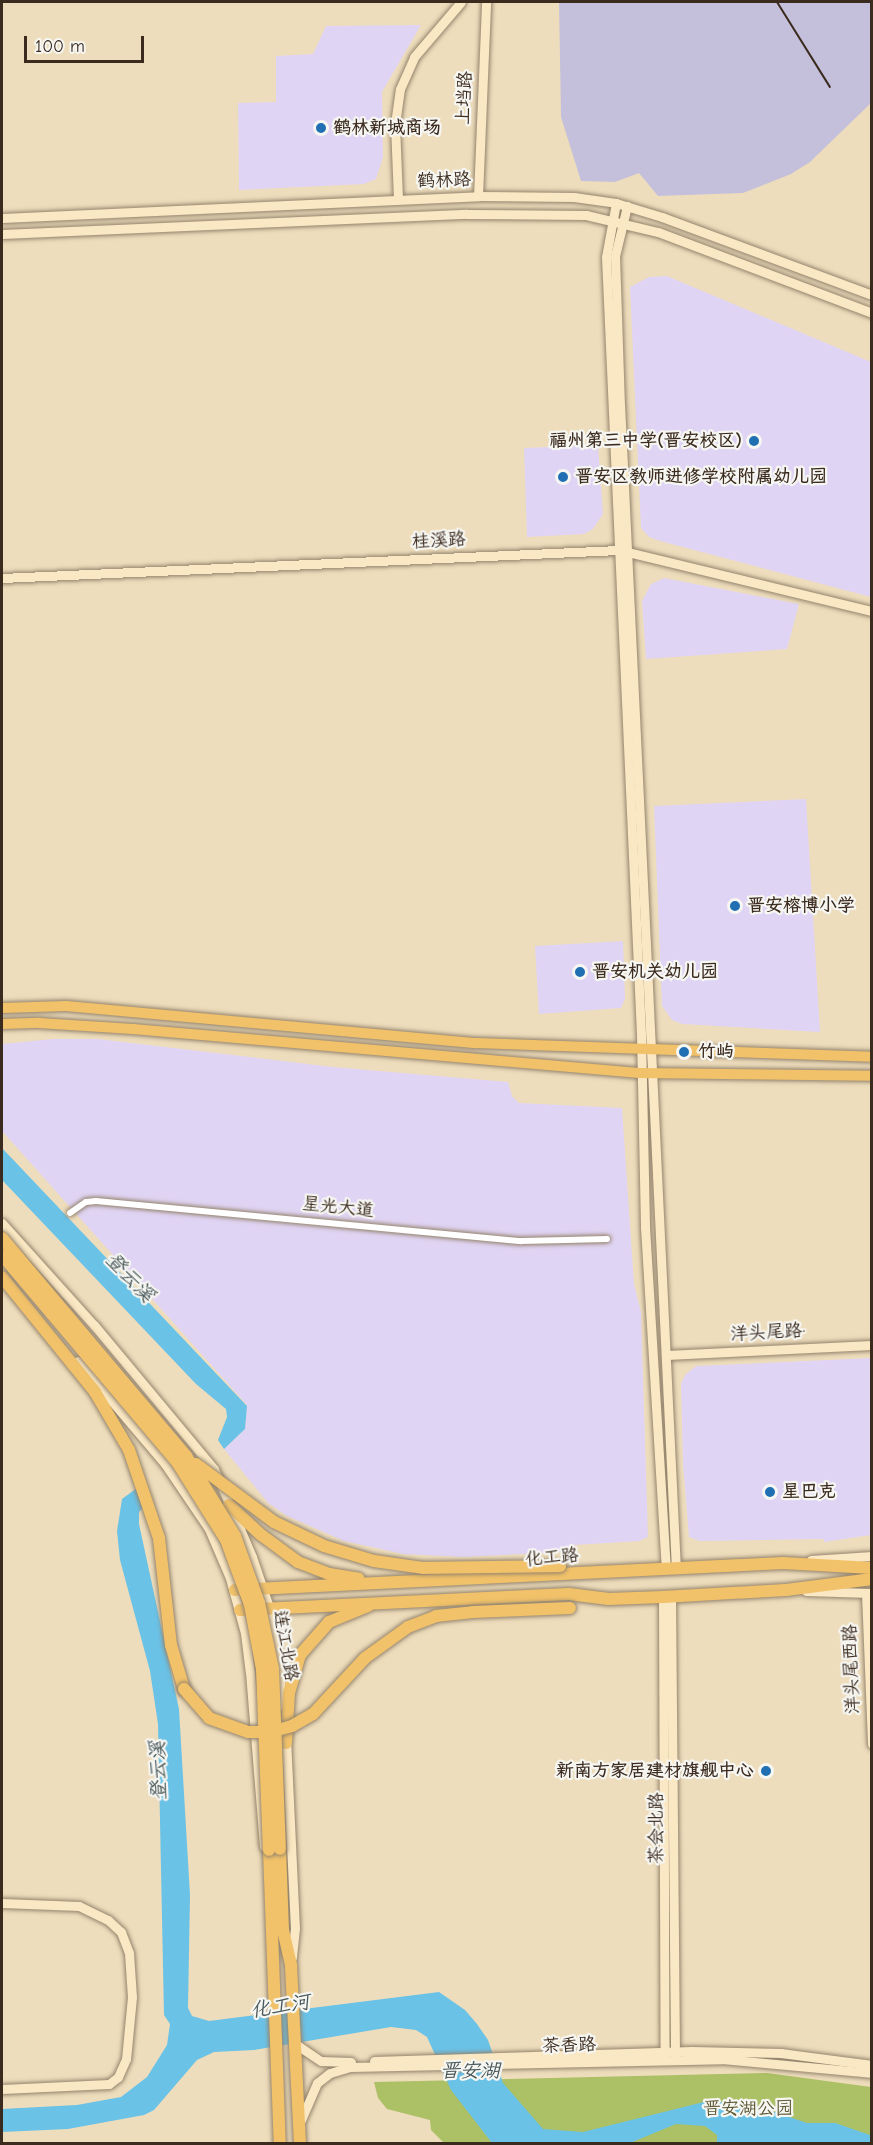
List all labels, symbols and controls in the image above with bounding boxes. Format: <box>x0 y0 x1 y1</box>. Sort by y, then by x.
scale bar <box>27 24 147 62</box>
text: 100 m <box>35 36 85 57</box>
street label: 上垱路 <box>453 70 477 126</box>
place label: 鹤林新城商场 <box>333 117 441 139</box>
marker: 鹤林新城商场 <box>314 121 328 135</box>
street label: 鹤林路 <box>417 169 471 193</box>
place label: 福州第三中学(晋安校区) <box>549 430 742 452</box>
marker: 福州第三中学(晋安校区) <box>747 434 761 448</box>
place label: 晋安区教师进修学校附属幼儿园 <box>575 466 827 488</box>
marker: 晋安区教师进修学校附属幼儿园 <box>556 470 570 484</box>
street label: 桂溪路 <box>411 529 467 553</box>
place label: 晋安榕博小学 <box>747 895 855 917</box>
marker: 晋安榕博小学 <box>728 899 742 913</box>
place label: 晋安机关幼儿园 <box>592 961 718 983</box>
marker: 晋安机关幼儿园 <box>573 965 587 979</box>
place label: 竹屿 <box>698 1041 734 1063</box>
marker: 竹屿 <box>675 1043 693 1061</box>
street label: 星光大道 <box>301 1193 375 1223</box>
water label: 登云溪 <box>101 1247 159 1307</box>
street label: 洋头尾路· <box>730 1320 806 1346</box>
place label: 星巴克 <box>782 1481 836 1503</box>
marker: 星巴克 <box>763 1485 777 1499</box>
street label: 化工路 <box>524 1545 580 1571</box>
street label: 连江北路 <box>268 1609 302 1683</box>
street label: 洋头尾西路 <box>840 1624 864 1714</box>
water label: 登云溪 <box>145 1741 171 1801</box>
place label: 新南方家居建材旗舰中心 <box>556 1760 754 1782</box>
marker: 新南方家居建材旗舰中心 <box>759 1764 773 1778</box>
street label: 茶会北路 <box>646 1792 668 1864</box>
water label: 化工河 <box>248 1989 312 2023</box>
street label: 茶香路 <box>542 2034 596 2058</box>
water label: 晋安湖 <box>440 2058 500 2082</box>
park label: 晋安湖公园 <box>703 2098 793 2120</box>

